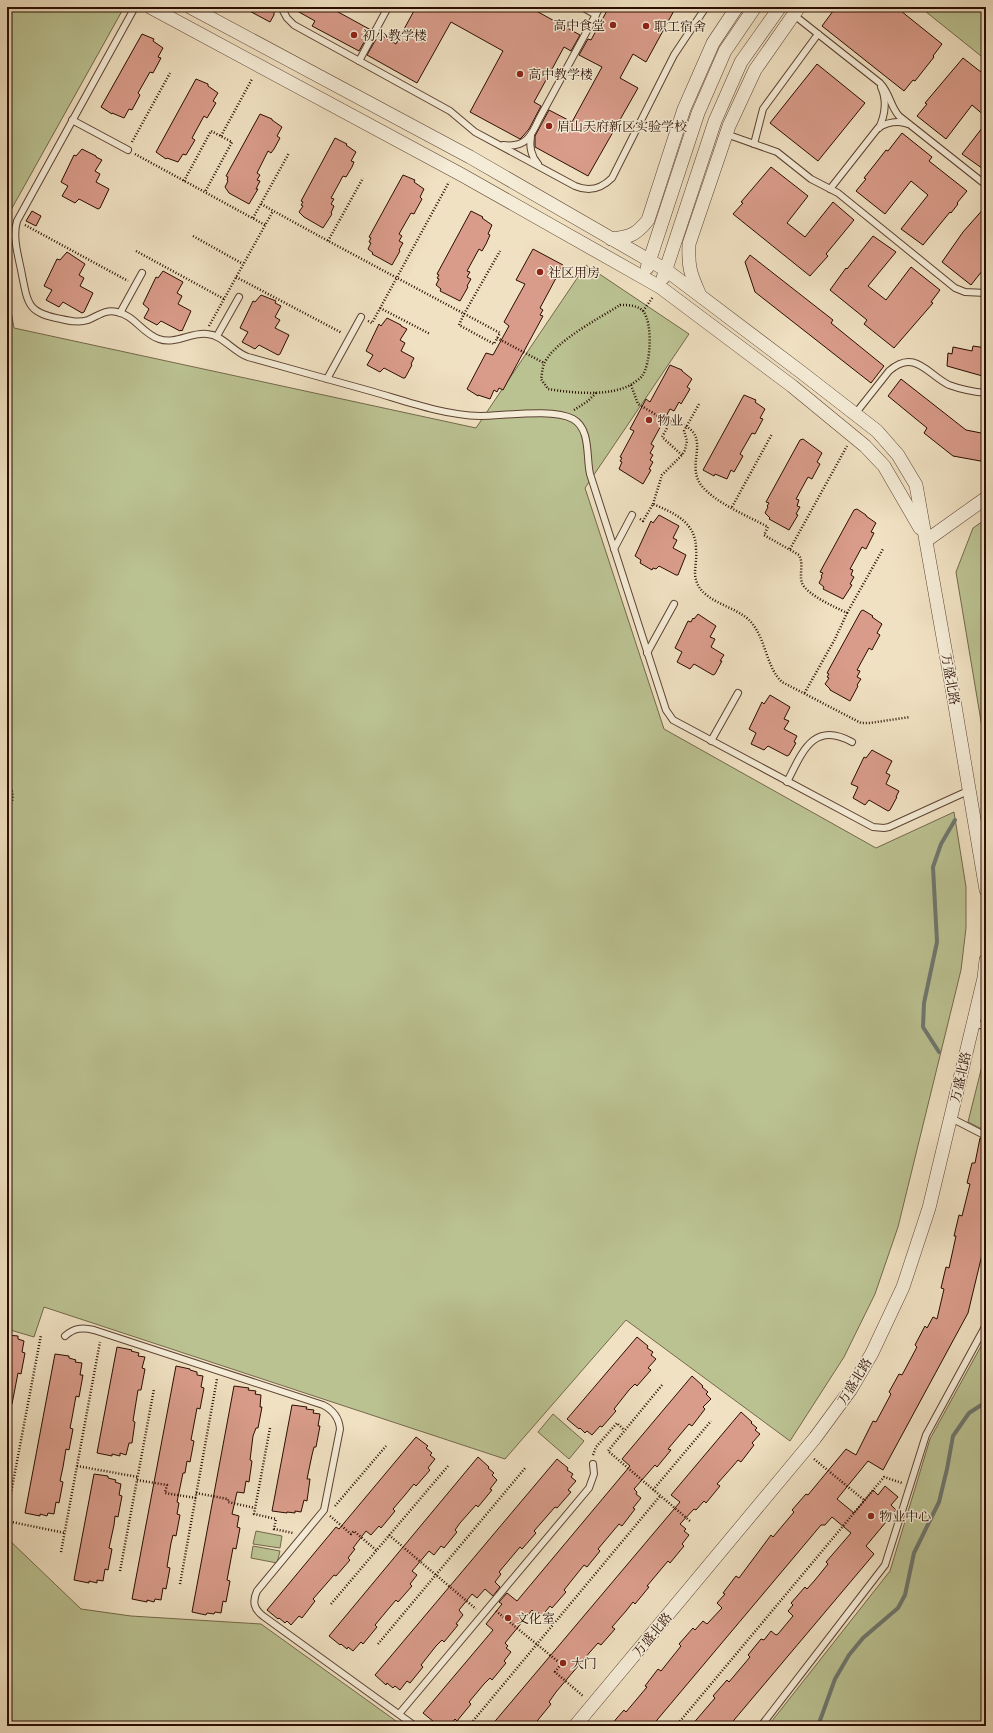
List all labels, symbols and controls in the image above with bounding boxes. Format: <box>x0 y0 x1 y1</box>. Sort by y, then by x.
place label: 高中食堂 <box>553 17 605 35</box>
place label: 职工宿舍 <box>654 18 706 36</box>
marker: 高中食堂 <box>608 20 618 30</box>
marker: 职工宿舍 <box>641 21 651 31</box>
place label: 初小教学楼 <box>362 27 427 45</box>
marker: 初小教学楼 <box>349 30 359 40</box>
place label: 高中教学楼 <box>528 66 593 84</box>
marker: 高中教学楼 <box>515 69 525 79</box>
place label: 眉山天府新区实验学校 <box>557 118 687 136</box>
marker: 眉山天府新区实验学校 <box>544 121 554 131</box>
place label: 社区用房 <box>548 264 600 282</box>
marker: 社区用房 <box>535 267 545 277</box>
place label: 物业 <box>657 412 683 430</box>
marker: 物业 <box>644 415 654 425</box>
street label: 万盛北路 <box>937 652 963 706</box>
street label: 万盛北路 <box>946 1050 976 1105</box>
street label: 万盛北路 <box>833 1355 876 1408</box>
place label: 物业中心 <box>879 1508 931 1526</box>
marker: 物业中心 <box>866 1511 876 1521</box>
street label: 万盛北路 <box>629 1609 676 1660</box>
place label: 文化室 <box>516 1610 555 1628</box>
marker: 文化室 <box>503 1613 513 1623</box>
place label: 大门 <box>571 1655 597 1673</box>
marker: 大门 <box>558 1658 568 1668</box>

